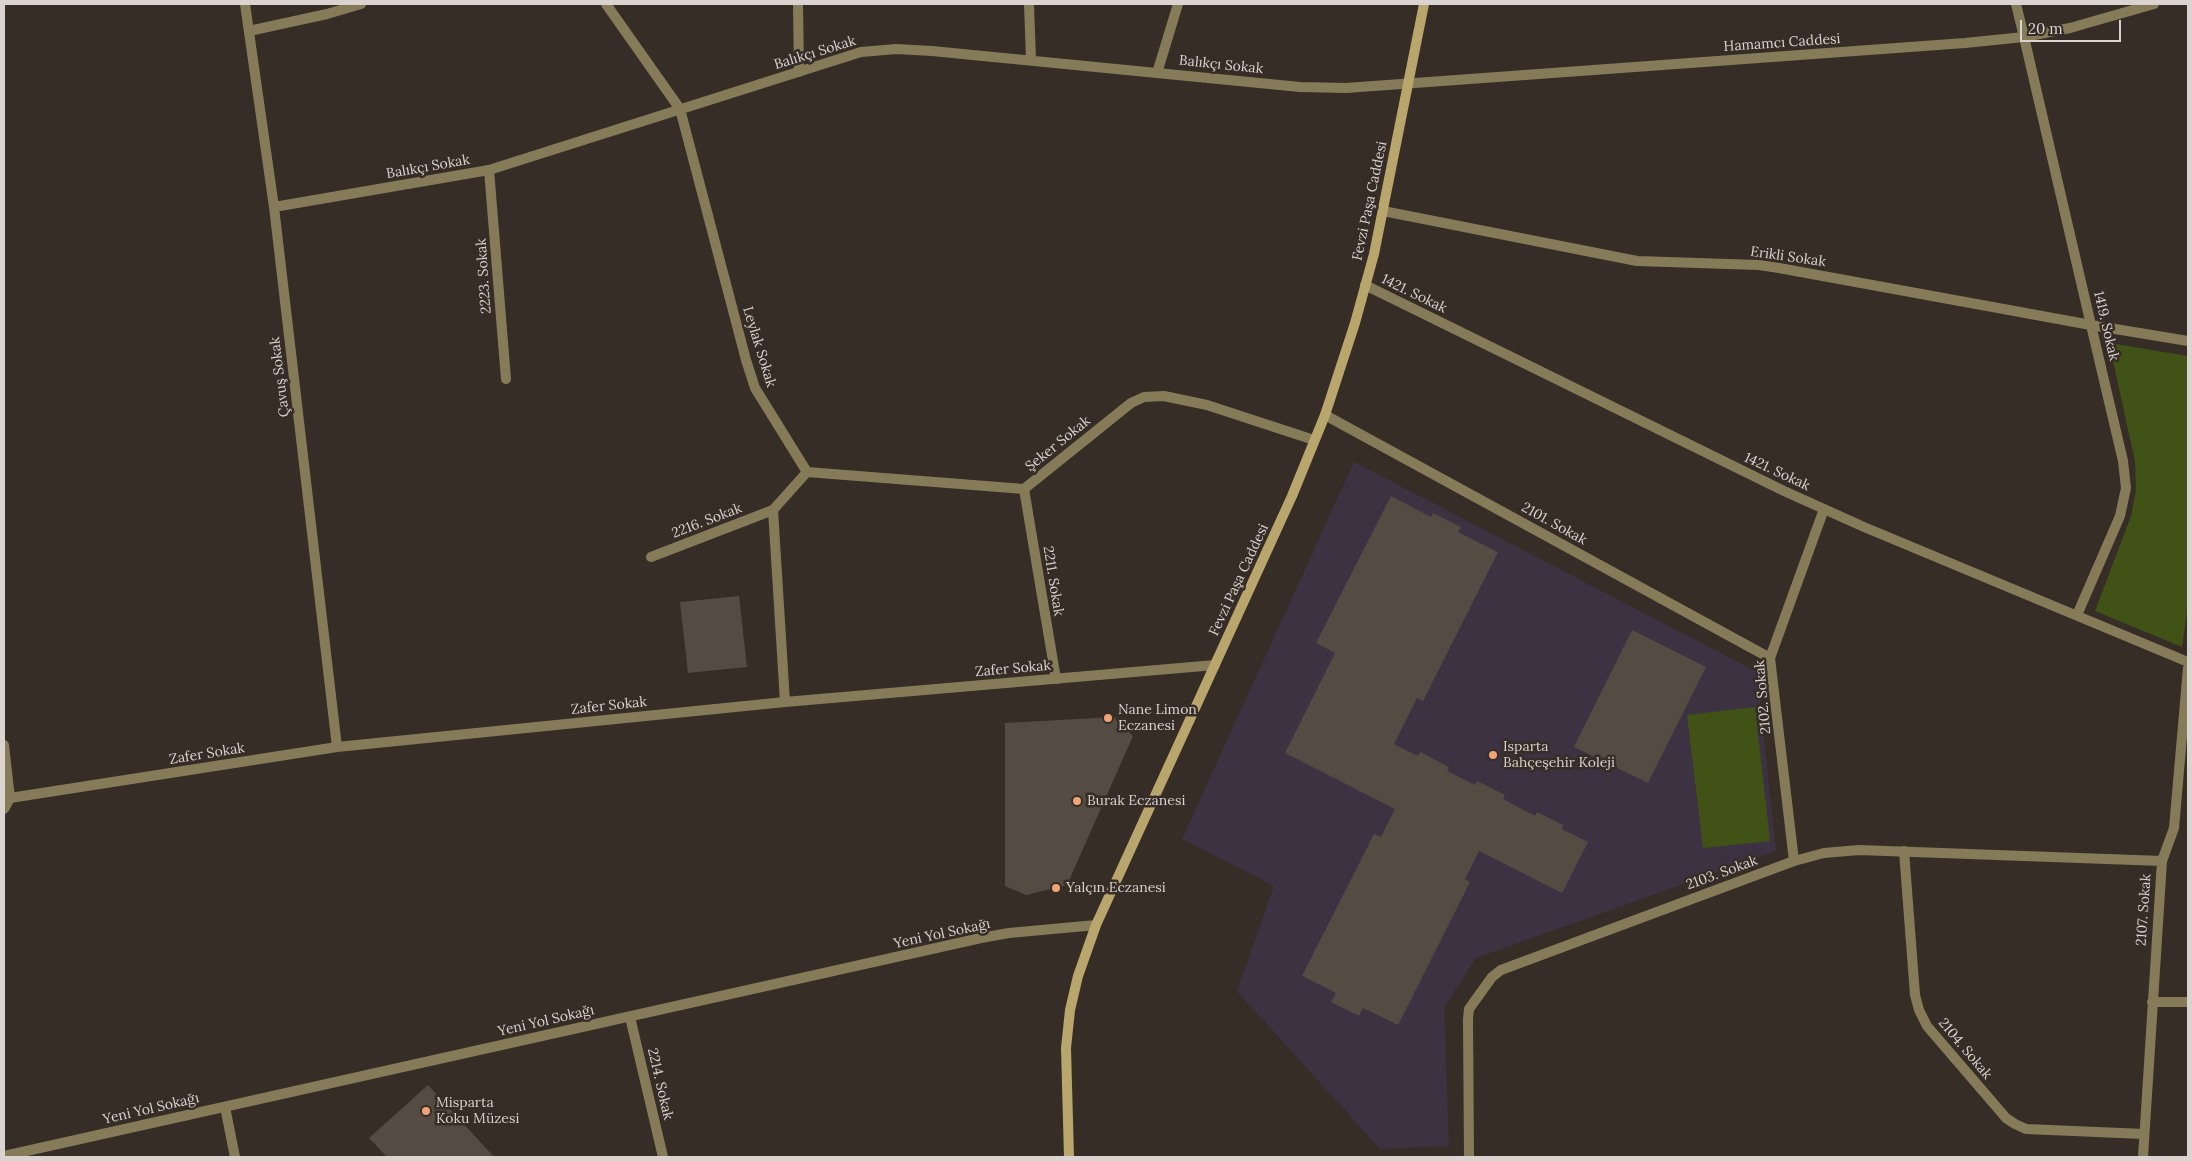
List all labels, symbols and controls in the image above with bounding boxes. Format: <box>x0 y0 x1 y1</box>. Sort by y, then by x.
scale bar <box>2022 10 2123 42</box>
text: 20 m <box>2028 19 2063 38</box>
street label: Hamamcı Caddesi <box>1723 31 1841 55</box>
street label: Balıkçı Sokak <box>772 33 858 73</box>
street label: Balıkçı Sokak <box>1178 52 1264 78</box>
street label: Fevzi Paşa Caddesi <box>1349 140 1391 262</box>
street label: Balıkçı Sokak <box>385 151 471 183</box>
street label: 2223. Sokak <box>473 238 495 314</box>
street label: Erikli Sokak <box>1749 243 1827 271</box>
street label: 1421. Sokak <box>1378 271 1450 317</box>
street label: 1419. Sokak <box>2090 289 2122 363</box>
street label: Leylak Sokak <box>739 305 779 389</box>
street label: Çavuş Sokak <box>267 336 293 418</box>
street label: Şeker Sokak <box>1022 413 1094 475</box>
street label: 1421. Sokak <box>1741 449 1813 495</box>
street label: 2101. Sokak <box>1518 499 1590 549</box>
street label: 2216. Sokak <box>670 500 744 542</box>
street label: Fevzi Paşa Caddesi <box>1206 521 1272 639</box>
street label: 2211. Sokak <box>1039 545 1067 617</box>
street label: Zafer Sokak <box>974 657 1052 681</box>
street label: 2102. Sokak <box>1751 659 1775 735</box>
street label: Zafer Sokak <box>570 694 648 718</box>
place label: Nane Limon Eczanesi <box>1118 702 1197 734</box>
marker: Nane Limon Eczanesi <box>1102 712 1114 724</box>
place label: Isparta Bahçeşehir Koleji <box>1503 739 1615 772</box>
street label: Zafer Sokak <box>168 740 246 768</box>
marker: Isparta Bahçeşehir Koleji <box>1487 749 1499 761</box>
place label: Burak Eczanesi <box>1087 793 1185 809</box>
marker: Burak Eczanesi <box>1071 795 1083 807</box>
street label: 2103. Sokak <box>1684 852 1760 894</box>
street label: 2107. Sokak <box>2133 873 2155 947</box>
place label: Yalçın Eczanesi <box>1066 880 1166 896</box>
marker: Yalçın Eczanesi <box>1050 882 1062 894</box>
street label: Yeni Yol Sokağı <box>892 916 992 952</box>
street label: Yeni Yol Sokağı <box>496 1002 596 1040</box>
street label: 2104. Sokak <box>1935 1015 1995 1083</box>
street label: 2214. Sokak <box>644 1046 676 1122</box>
street label: Yeni Yol Sokağı <box>101 1090 201 1128</box>
place label: Misparta Koku Müzesi <box>436 1095 519 1128</box>
marker: Misparta Koku Müzesi <box>420 1105 432 1117</box>

